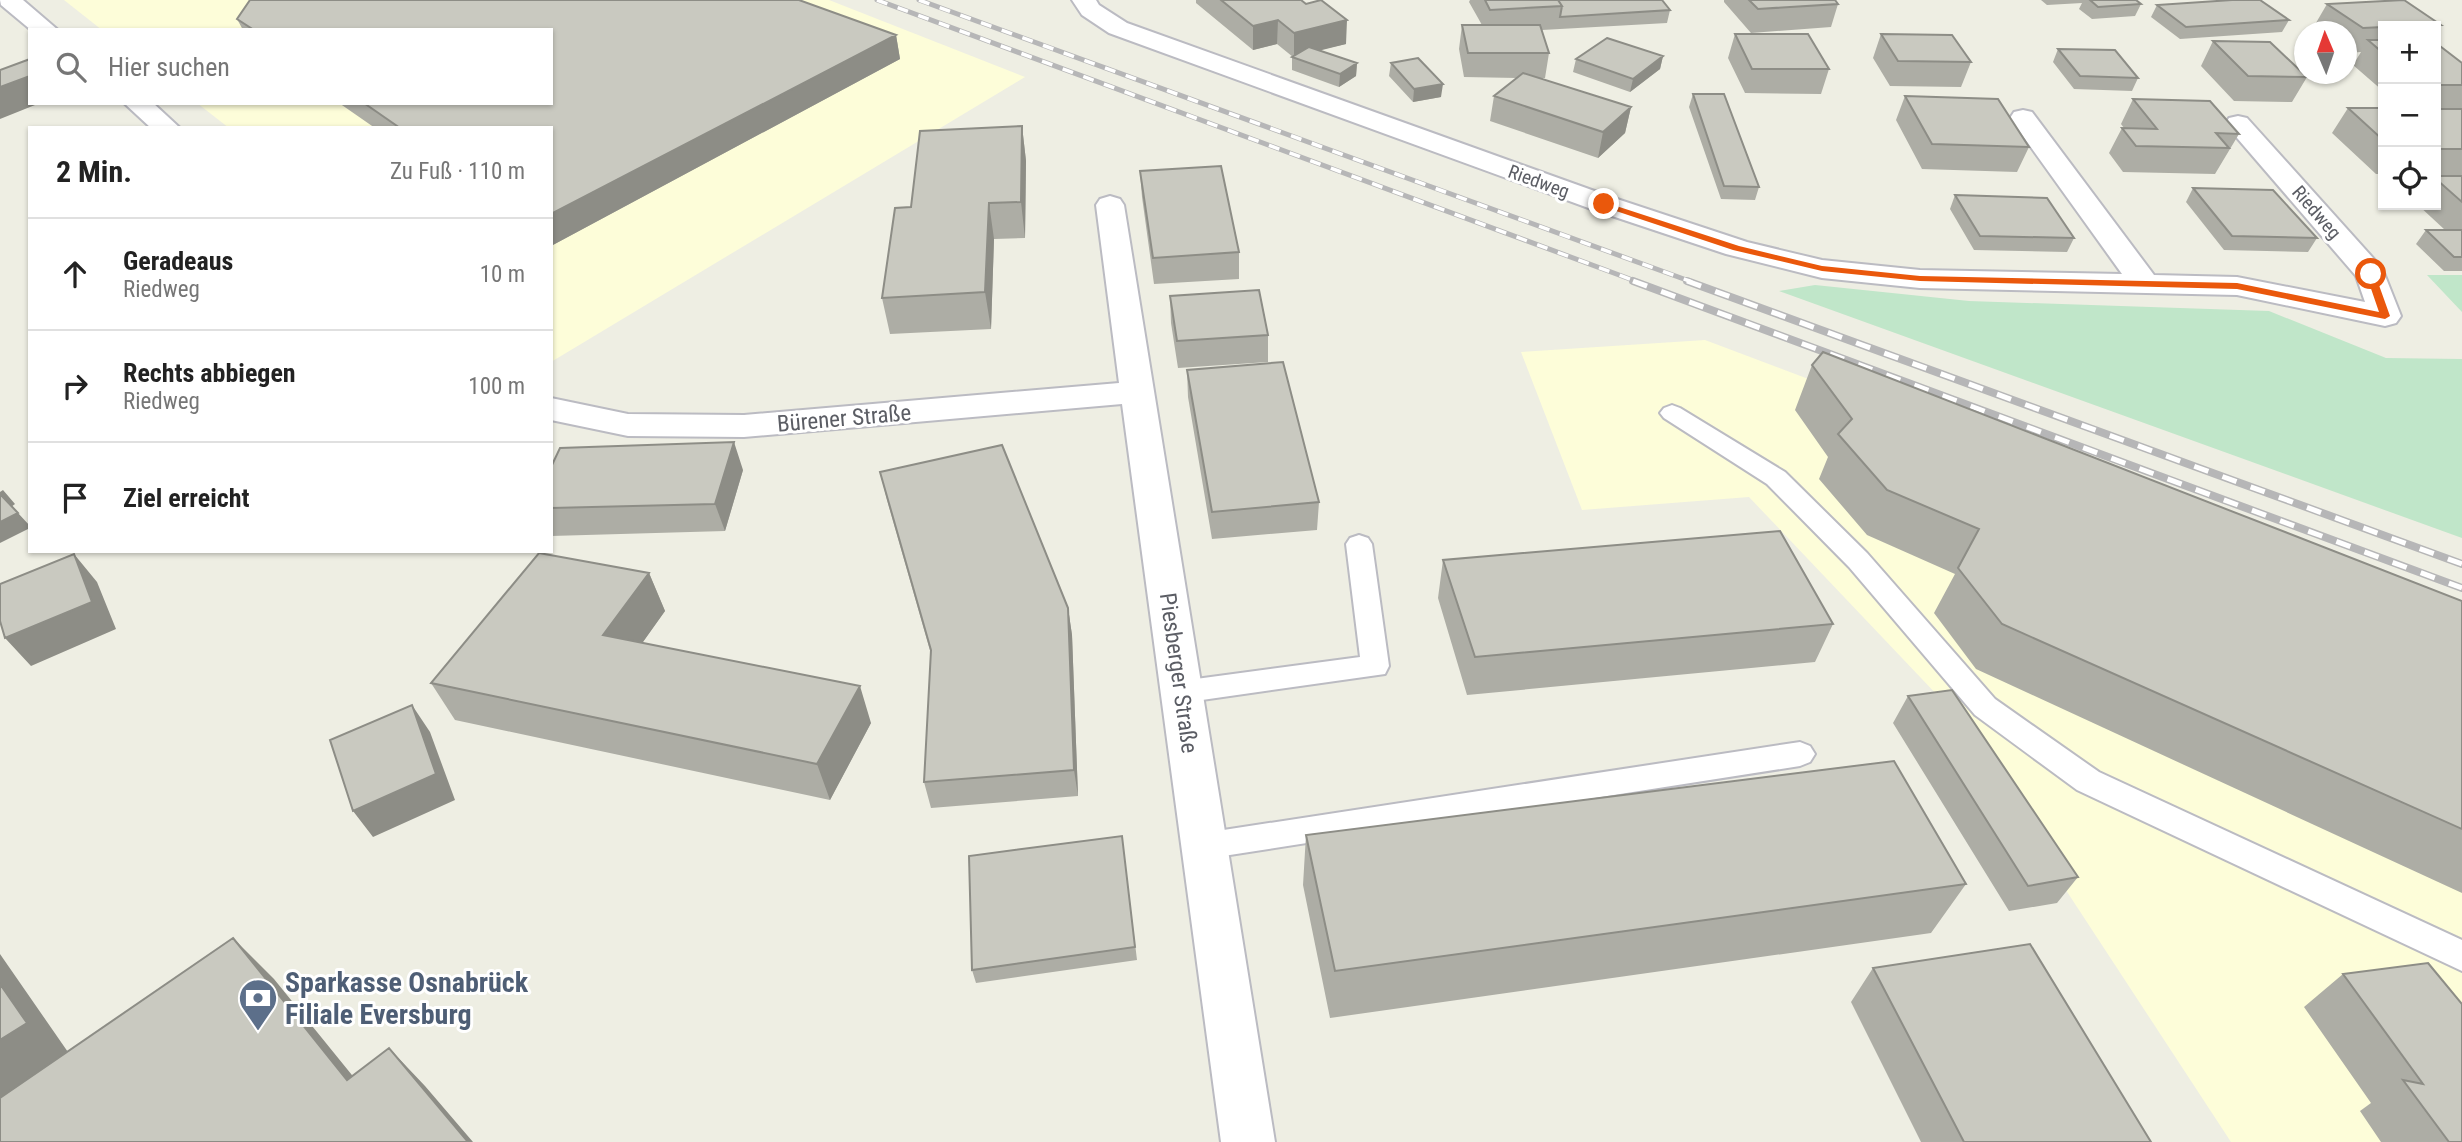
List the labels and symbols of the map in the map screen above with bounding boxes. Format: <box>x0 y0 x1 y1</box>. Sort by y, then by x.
north arrow <box>2294 21 2357 84</box>
street label: Riedweg <box>1505 160 1573 203</box>
street label: Riedweg <box>2287 181 2346 244</box>
route end <box>1588 188 1619 219</box>
route start <box>2355 258 2386 289</box>
street label: Bürener Straße <box>776 399 912 438</box>
street label: Piesberger Straße <box>1154 591 1203 755</box>
place label: Sparkasse Osnabrück Filiale Eversburg <box>285 966 529 1031</box>
bank icon: Sparkasse Osnabrück Filiale Eversburg <box>237 977 279 1032</box>

